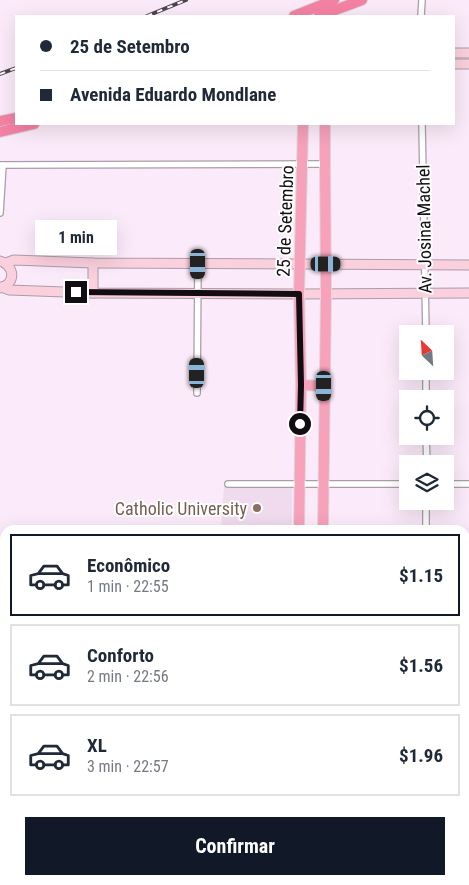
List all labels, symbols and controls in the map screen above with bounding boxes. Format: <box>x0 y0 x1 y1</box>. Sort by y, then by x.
text: 25 de Setembro <box>70 35 190 58</box>
text: Avenida Eduardo Mondlane <box>70 83 276 106</box>
street label: Av. Josina Machel <box>412 164 436 294</box>
street label: 25 de Setembro <box>273 165 297 277</box>
callout: 1 min <box>35 220 117 254</box>
text: 1 min <box>58 228 94 247</box>
car <box>190 249 205 279</box>
car <box>311 257 341 272</box>
route end <box>65 281 87 303</box>
north arrow <box>399 325 454 380</box>
map controls <box>399 325 454 510</box>
car <box>189 358 204 388</box>
car <box>316 371 331 401</box>
button: locate <box>399 390 454 445</box>
route start <box>289 413 311 435</box>
button: layers <box>399 455 454 510</box>
place label: Catholic University <box>115 498 247 519</box>
marker: Catholic University <box>251 502 263 514</box>
icon: car <box>27 553 72 598</box>
text: Econômico <box>87 554 170 577</box>
text: $1.15 <box>399 564 443 587</box>
text: 1 min · 22:55 <box>87 577 169 596</box>
icon: car <box>27 643 72 688</box>
text: Conforto <box>87 644 154 667</box>
text: $1.56 <box>399 654 443 677</box>
text: 2 min · 22:56 <box>87 667 169 686</box>
icon: car <box>27 733 72 778</box>
text: XL <box>87 734 107 757</box>
text: $1.96 <box>399 744 443 767</box>
text: 3 min · 22:57 <box>87 757 169 776</box>
button: Confirmar <box>25 817 445 875</box>

